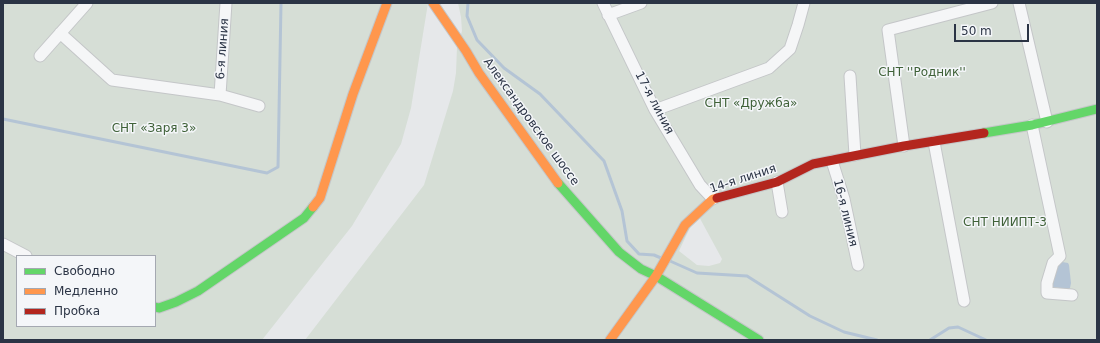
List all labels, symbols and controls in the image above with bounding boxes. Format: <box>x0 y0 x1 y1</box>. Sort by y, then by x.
scale bar <box>956 16 1031 42</box>
street label: 6-я линия <box>214 18 232 80</box>
text: 50 m <box>961 24 992 38</box>
street label: Александровское шоссе <box>480 56 582 188</box>
park label: СНТ ''Родник'' <box>878 66 966 80</box>
street label: 17-я линия <box>631 69 677 137</box>
park label: СНТ «Дружба» <box>705 97 797 111</box>
park label: СНТ «Заря 3» <box>112 122 196 136</box>
street label: 14-я линия <box>708 161 778 197</box>
street label: 16-я линия <box>830 178 860 248</box>
park label: СНТ НИИПТ-3 <box>963 216 1047 230</box>
legend <box>16 255 156 327</box>
text: Свободно <box>54 264 115 278</box>
text: Медленно <box>54 284 118 298</box>
text: Пробка <box>54 304 100 318</box>

